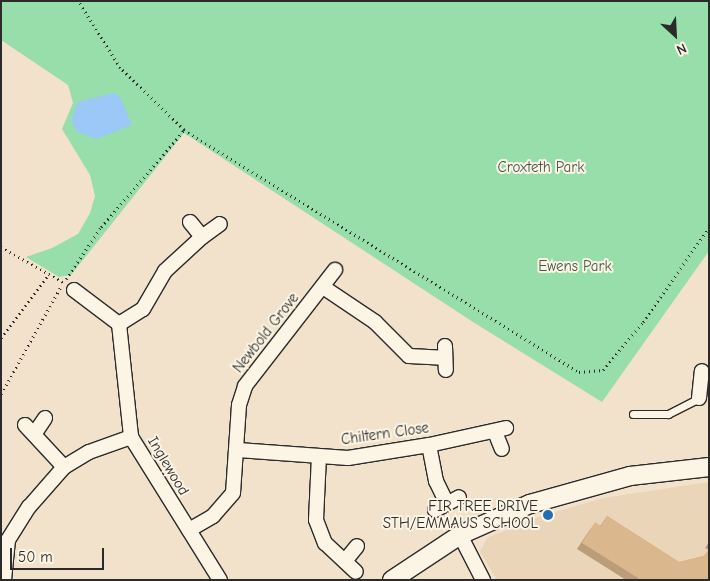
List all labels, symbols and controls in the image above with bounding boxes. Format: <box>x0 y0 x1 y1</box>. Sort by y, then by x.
north arrow <box>650 10 700 60</box>
text: N <box>674 39 689 59</box>
park label: Croxteth Park <box>498 159 584 177</box>
park label: Ewens Park <box>538 258 612 276</box>
street label: Newbold Grove <box>229 290 303 376</box>
street label: Chiltern Close <box>340 419 430 449</box>
street label: Inglewood <box>143 433 193 499</box>
place label: FIR TREE DRIVE STH/EMMAUS SCHOOL <box>383 497 538 532</box>
marker: FIR TREE DRIVE STH/EMMAUS SCHOOL <box>542 509 554 521</box>
scale bar <box>12 538 106 570</box>
text: 50 m <box>18 548 53 566</box>

